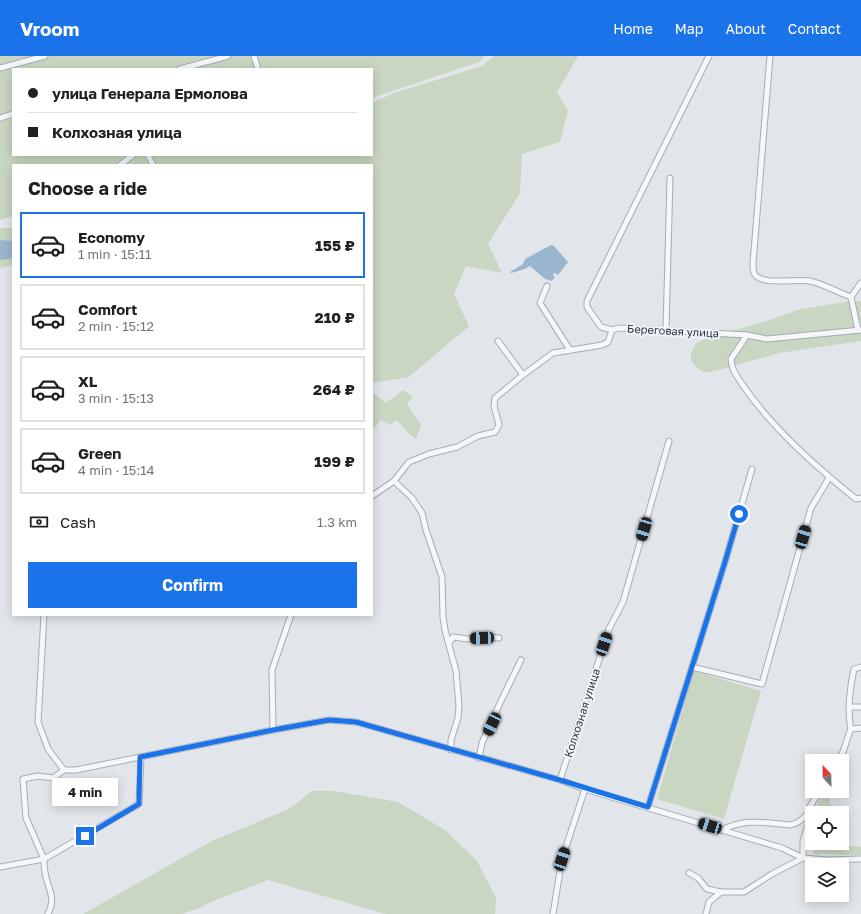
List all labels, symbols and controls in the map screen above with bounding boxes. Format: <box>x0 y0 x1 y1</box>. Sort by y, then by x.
text: Vroom <box>20 17 79 40</box>
text: Home <box>613 20 653 37</box>
text: Map <box>675 20 703 37</box>
text: About <box>725 20 766 37</box>
text: Contact <box>788 20 841 37</box>
text: улица Генерала Ермолова <box>52 84 248 102</box>
text: Колхозная улица <box>52 123 182 141</box>
text: Choose a ride <box>28 177 147 199</box>
icon: car <box>30 227 66 263</box>
text: Economy <box>78 228 145 246</box>
text: 155 ₽ <box>315 236 355 254</box>
text: 1 min · 15:11 <box>78 246 151 262</box>
icon: car <box>30 299 66 335</box>
text: Comfort <box>78 300 137 318</box>
text: 210 ₽ <box>314 308 355 326</box>
text: 2 min · 15:12 <box>78 318 154 334</box>
street label: Береговая улица <box>627 322 719 339</box>
icon: car <box>30 371 66 407</box>
text: XL <box>78 372 97 390</box>
text: 264 ₽ <box>313 380 355 398</box>
text: 3 min · 15:13 <box>78 390 154 406</box>
icon: car <box>30 443 66 479</box>
text: Green <box>78 444 121 462</box>
text: 199 ₽ <box>314 452 355 470</box>
text: 4 min · 15:14 <box>78 462 155 478</box>
route start <box>730 505 748 523</box>
icon: cash <box>28 511 50 533</box>
text: Cash <box>60 513 96 531</box>
text: 1.3 km <box>317 514 357 530</box>
car <box>635 516 653 542</box>
car <box>794 524 812 550</box>
button: Confirm <box>28 562 357 608</box>
car <box>595 631 613 657</box>
car <box>470 632 494 644</box>
street label: Колхозная улица <box>561 667 602 759</box>
car <box>481 711 503 737</box>
north arrow <box>805 754 849 798</box>
map controls <box>805 754 849 902</box>
callout: 4 min <box>52 778 118 806</box>
text: 4 min <box>68 784 102 800</box>
button: locate <box>805 806 849 850</box>
car <box>697 817 723 835</box>
route end <box>76 827 94 845</box>
car <box>553 846 571 872</box>
button: layers <box>805 858 849 902</box>

